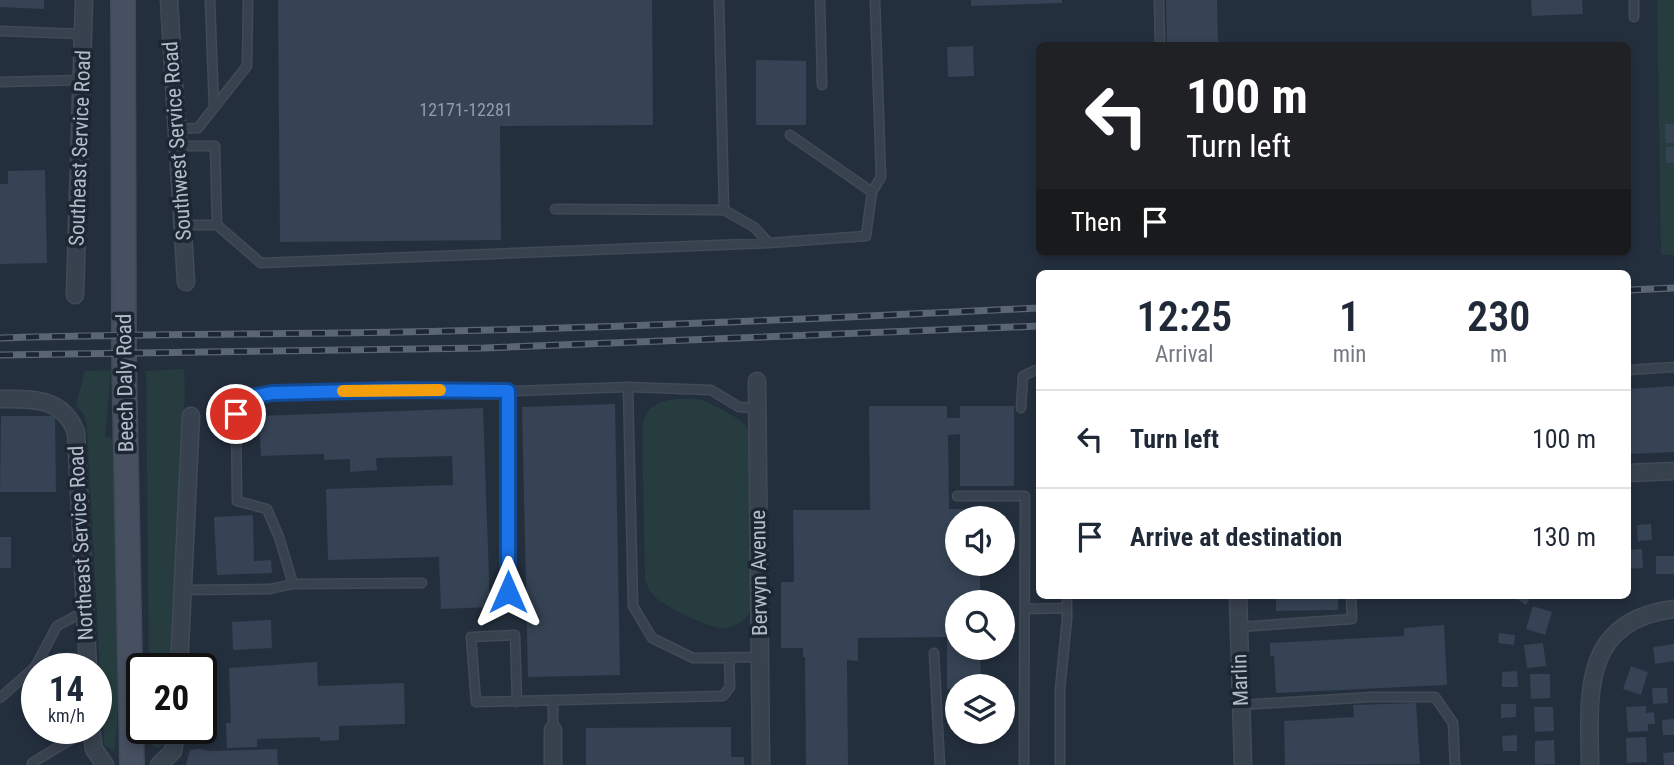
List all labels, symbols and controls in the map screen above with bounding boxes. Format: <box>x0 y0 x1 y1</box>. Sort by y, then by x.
street label: Southwest Service Road <box>158 41 196 241</box>
street label: Southeast Service Road <box>65 50 95 246</box>
text: 100 m <box>1186 68 1308 125</box>
icon: left <box>1071 70 1162 161</box>
house number: 12171-12281 <box>419 99 513 120</box>
text: Turn left <box>1186 127 1291 165</box>
icon: arrive <box>1136 203 1174 241</box>
text: Then <box>1071 207 1122 237</box>
text: 12:25 <box>1137 292 1232 341</box>
text: 1 <box>1339 292 1360 341</box>
text: 230 <box>1467 292 1530 341</box>
street label: Beech Daly Road <box>112 314 138 452</box>
text: Arrival <box>1155 341 1214 368</box>
text: min <box>1333 341 1366 368</box>
text: m <box>1490 341 1507 368</box>
pin <box>206 384 266 444</box>
icon: arrive <box>217 395 255 433</box>
icon: left <box>1071 420 1109 458</box>
text: Turn left <box>1130 424 1219 454</box>
text: 100 m <box>1532 424 1596 454</box>
street label: Northeast Service Road <box>64 445 98 641</box>
map controls <box>945 506 1015 744</box>
button: sound <box>945 506 1015 576</box>
street label: Berwyn Avenue <box>746 510 772 636</box>
icon: arrive <box>1071 518 1109 556</box>
text: Arrive at destination <box>1130 522 1342 552</box>
text: 130 m <box>1532 522 1596 552</box>
position arrow <box>471 555 545 629</box>
button: search <box>945 590 1015 660</box>
speed limit sign: 20 <box>126 653 217 744</box>
street label: Marlin <box>1227 654 1253 706</box>
text: 14 <box>49 669 84 710</box>
button: layers <box>945 674 1015 744</box>
text: km/h <box>48 705 85 726</box>

